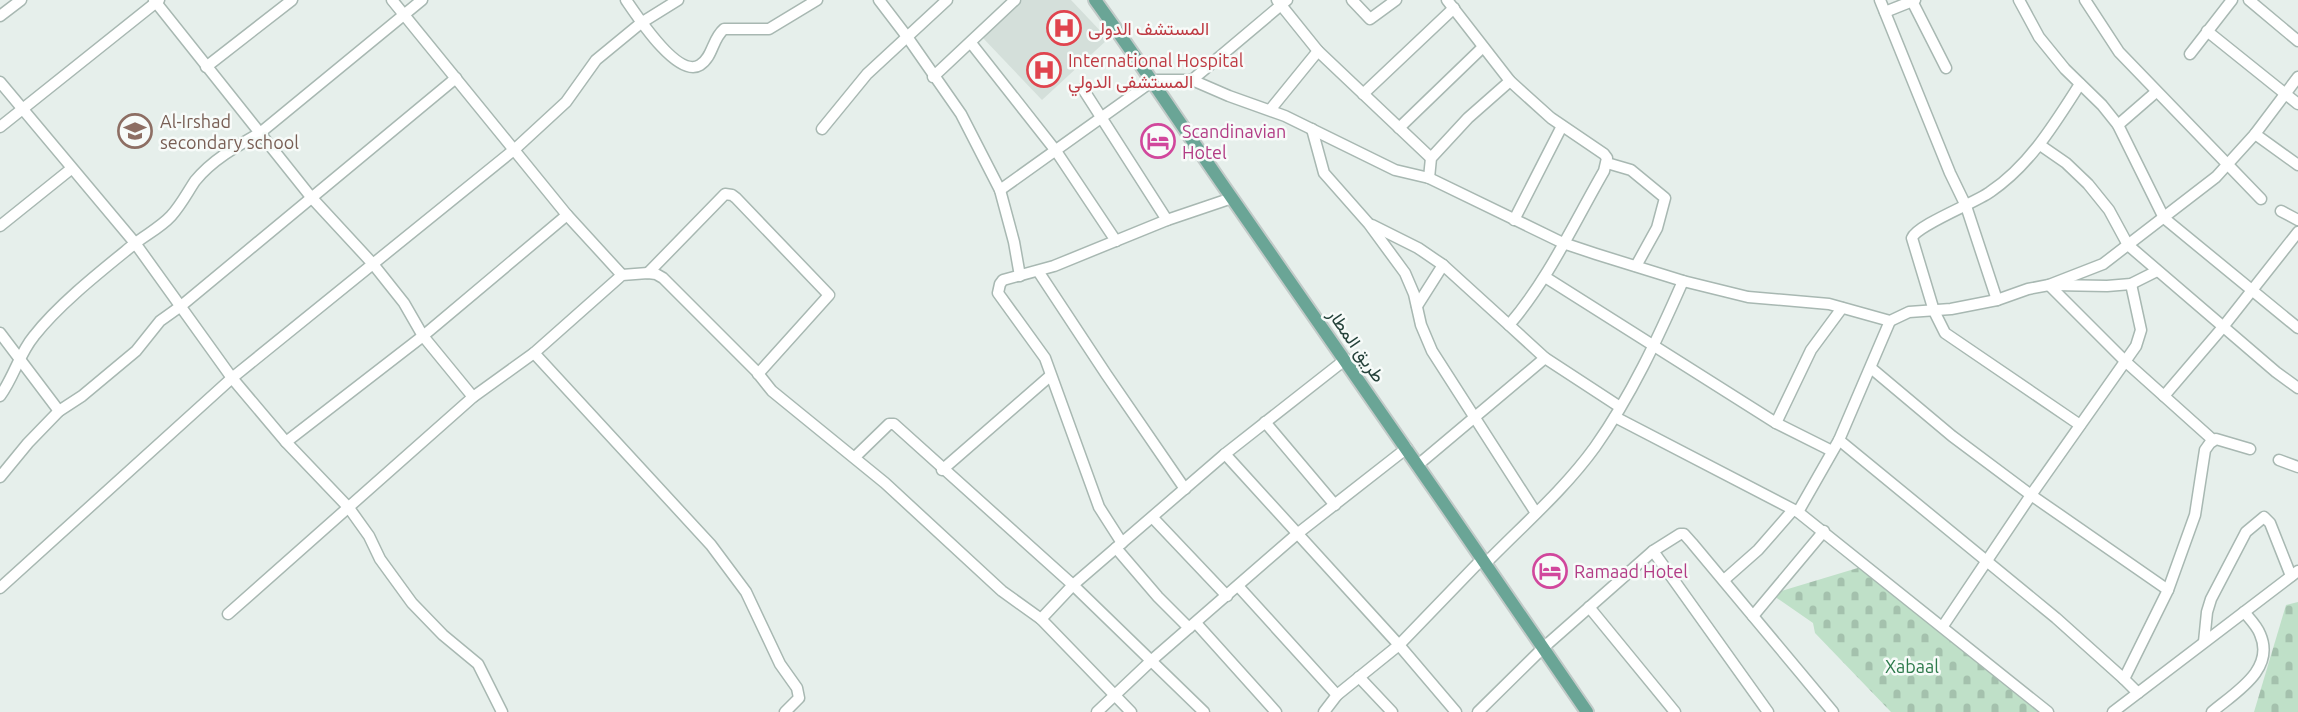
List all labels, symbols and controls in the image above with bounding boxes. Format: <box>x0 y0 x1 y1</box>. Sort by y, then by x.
hospital icon: المستشف الدولى <box>1045 9 1083 47</box>
place label: المستشف الدولى <box>1088 18 1209 40</box>
place label: International Hospital المستشفى الدولي <box>1068 50 1244 97</box>
hospital icon: International Hospital المستشفى الدولي <box>1025 51 1063 89</box>
place label: Al-Irshad secondary school <box>160 111 299 152</box>
school or university icon: Al-Irshad secondary school <box>116 112 154 150</box>
place label: Scandinavian Hotel <box>1182 121 1286 162</box>
hotel icon: Scandinavian Hotel <box>1139 122 1177 160</box>
street label: طريق المطار <box>1322 304 1390 387</box>
hotel icon: Ramaad Hotel <box>1531 552 1569 590</box>
place label: Ramaad Hotel <box>1574 561 1688 581</box>
park label: Xabaal <box>1885 656 1939 676</box>

